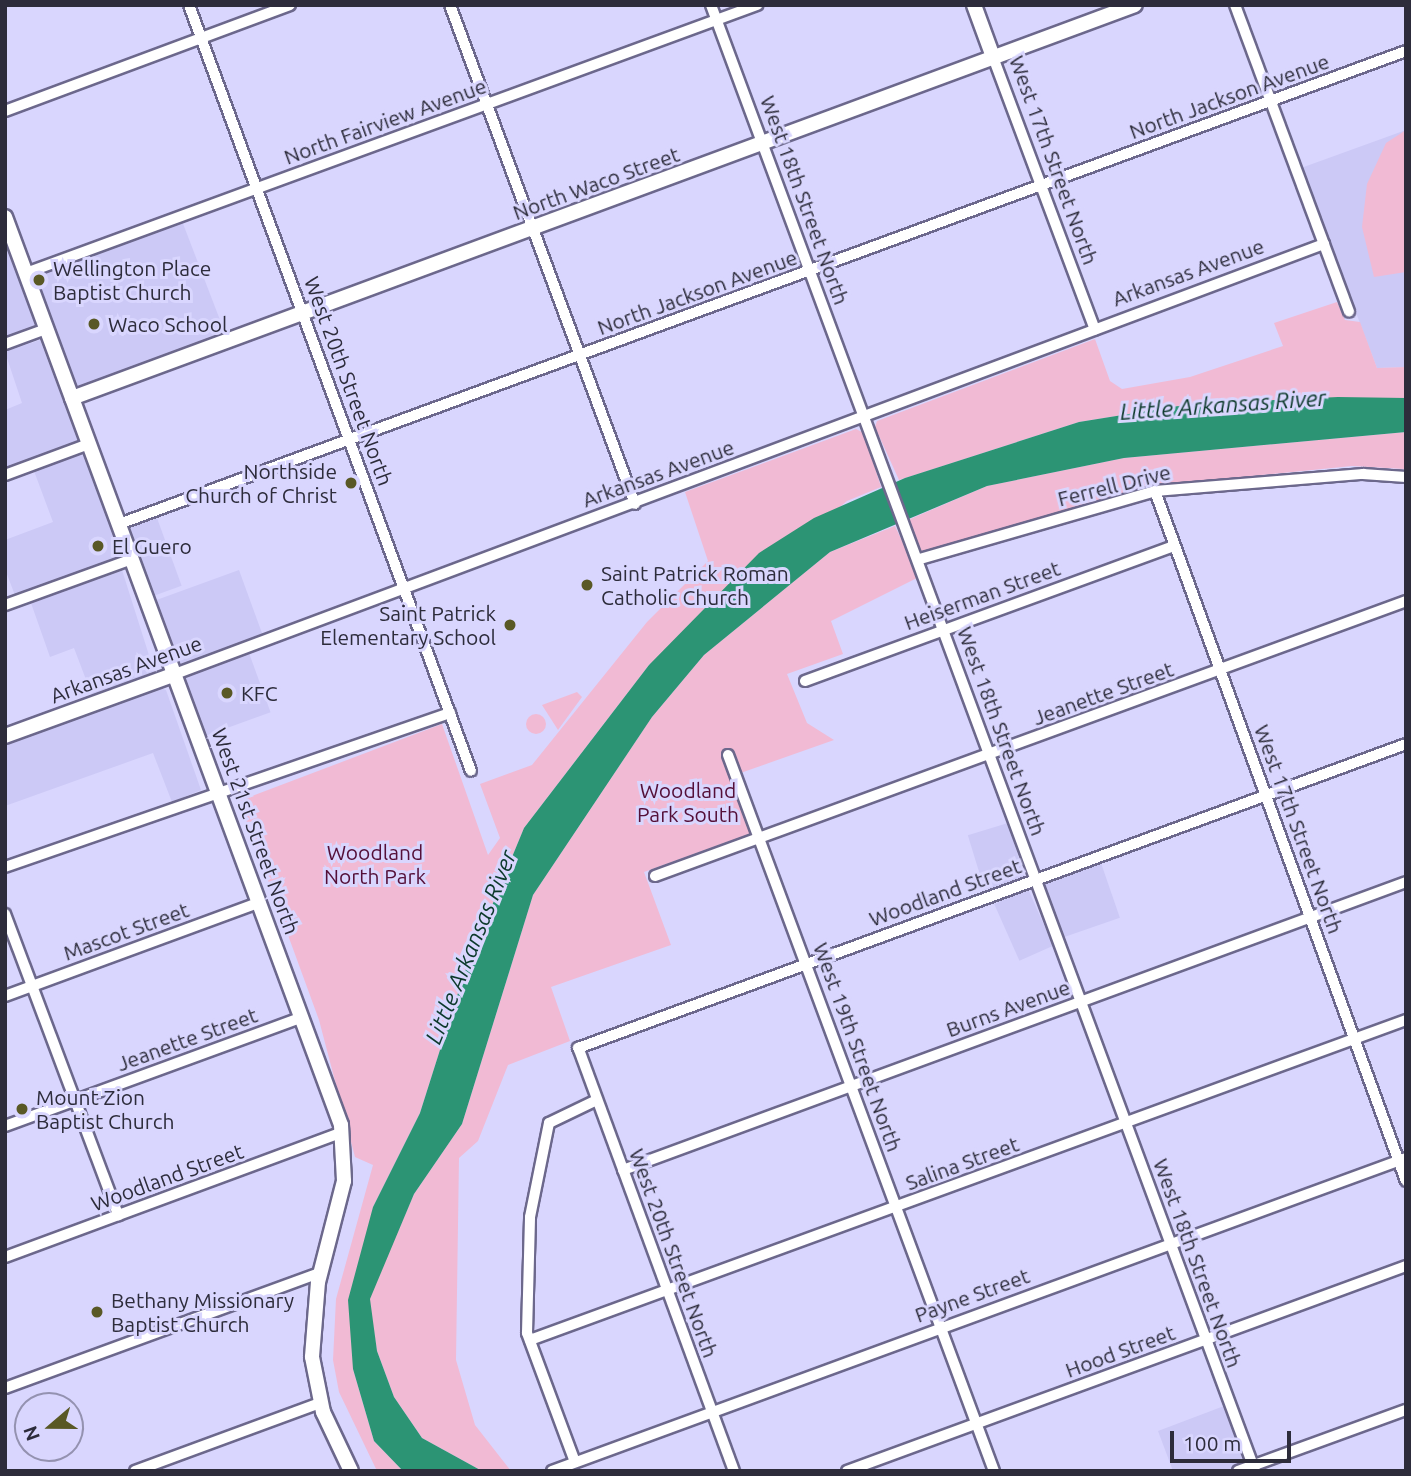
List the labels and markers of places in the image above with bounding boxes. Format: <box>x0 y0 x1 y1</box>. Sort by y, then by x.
place label: Wellington Place Baptist Church <box>53 255 211 305</box>
marker: Wellington Place Baptist Church <box>31 272 47 288</box>
place label: Waco School <box>108 311 227 337</box>
marker: Waco School <box>86 316 102 332</box>
place label: Northside Church of Christ <box>185 458 337 508</box>
marker: Northside Church of Christ <box>343 475 359 491</box>
place label: El Guero <box>112 533 192 559</box>
marker: El Guero <box>90 538 106 554</box>
place label: Saint Patrick Roman Catholic Church <box>601 560 789 610</box>
marker: Saint Patrick Roman Catholic Church <box>579 577 595 593</box>
place label: Saint Patrick Elementary School <box>320 600 496 650</box>
marker: Saint Patrick Elementary School <box>502 617 518 633</box>
place label: KFC <box>241 680 278 706</box>
marker: KFC <box>219 685 235 701</box>
place label: Mount Zion Baptist Church <box>36 1084 174 1134</box>
marker: Mount Zion Baptist Church <box>14 1101 30 1117</box>
place label: Bethany Missionary Baptist Church <box>111 1287 294 1337</box>
marker: Bethany Missionary Baptist Church <box>89 1304 105 1320</box>

